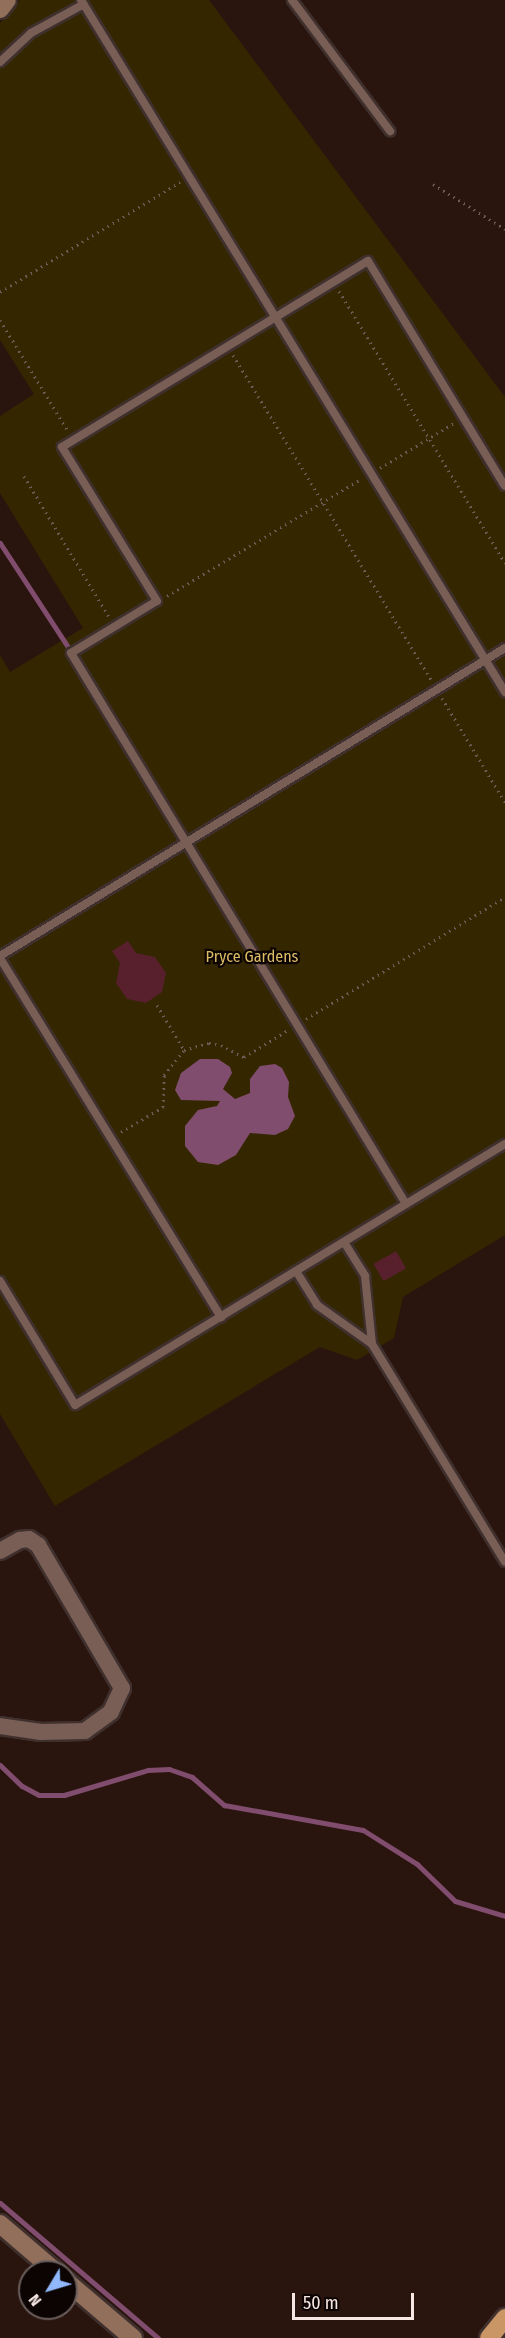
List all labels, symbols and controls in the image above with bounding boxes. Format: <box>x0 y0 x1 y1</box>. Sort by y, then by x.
park label: Pryce Gardens <box>206 947 298 967</box>
north arrow <box>18 2260 78 2320</box>
scale bar <box>295 2281 416 2319</box>
text: N <box>25 2291 45 2310</box>
text: 50 m <box>303 2292 339 2314</box>

